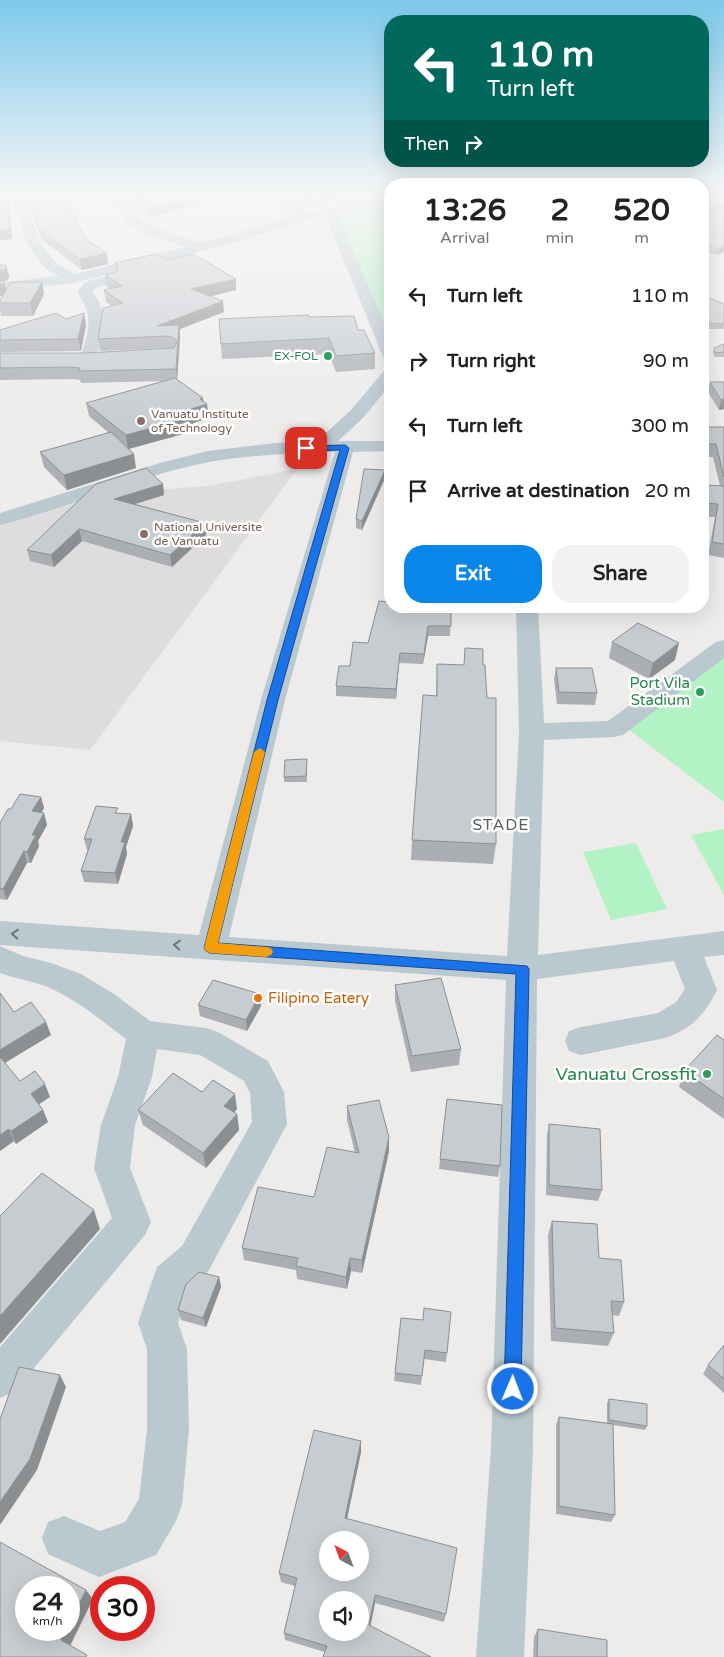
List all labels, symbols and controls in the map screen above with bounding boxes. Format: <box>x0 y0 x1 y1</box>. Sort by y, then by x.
text: 110 m <box>487 34 594 76</box>
icon: left <box>404 35 469 100</box>
text: Turn left <box>487 76 575 102</box>
icon: right <box>459 130 487 158</box>
text: Then <box>404 133 449 155</box>
text: 13:26 <box>423 192 506 229</box>
text: 2 <box>550 192 569 229</box>
text: 520 <box>613 192 670 229</box>
text: Arrival <box>440 228 490 248</box>
text: min <box>546 228 574 248</box>
text: m <box>634 228 649 248</box>
icon: left <box>404 282 432 310</box>
text: Turn left <box>447 285 523 307</box>
text: 110 m <box>631 285 689 307</box>
icon: right <box>404 347 432 375</box>
place label: EX-FOL <box>274 349 318 363</box>
marker: EX-FOL <box>322 350 334 362</box>
text: Turn right <box>447 350 535 372</box>
text: 90 m <box>643 350 689 372</box>
place label: Vanuatu Institute of Technology <box>151 407 249 435</box>
icon: left <box>404 412 432 440</box>
marker: Vanuatu Institute of Technology <box>135 415 147 427</box>
text: Turn left <box>447 415 523 437</box>
text: 300 m <box>631 415 689 437</box>
pin <box>285 427 327 469</box>
icon: arrive <box>292 434 320 462</box>
icon: arrive <box>404 477 432 505</box>
text: Arrive at destination <box>447 480 630 502</box>
text: 20 m <box>645 480 691 502</box>
place label: National Universite de Vanuatu <box>154 520 262 548</box>
marker: National Universite de Vanuatu <box>138 528 150 540</box>
button: Exit <box>404 545 542 603</box>
button: Share <box>552 545 689 603</box>
place label: Port Vila Stadium <box>629 674 690 709</box>
marker: Port Vila Stadium <box>694 686 706 698</box>
district label: STADE <box>472 815 530 835</box>
one-way arrow <box>11 929 19 940</box>
one-way arrow <box>173 940 181 951</box>
place label: Filipino Eatery <box>268 989 369 1007</box>
marker: Filipino Eatery <box>252 992 264 1004</box>
place label: Vanuatu Crossfit <box>556 1063 697 1085</box>
marker: Vanuatu Crossfit <box>701 1068 713 1080</box>
position arrow <box>486 1362 538 1414</box>
north arrow <box>319 1531 369 1581</box>
map controls <box>319 1531 369 1641</box>
speed limit sign: 30 <box>90 1576 155 1641</box>
text: 24 <box>32 1587 63 1617</box>
button: sound <box>319 1591 369 1641</box>
text: km/h <box>32 1614 63 1628</box>

